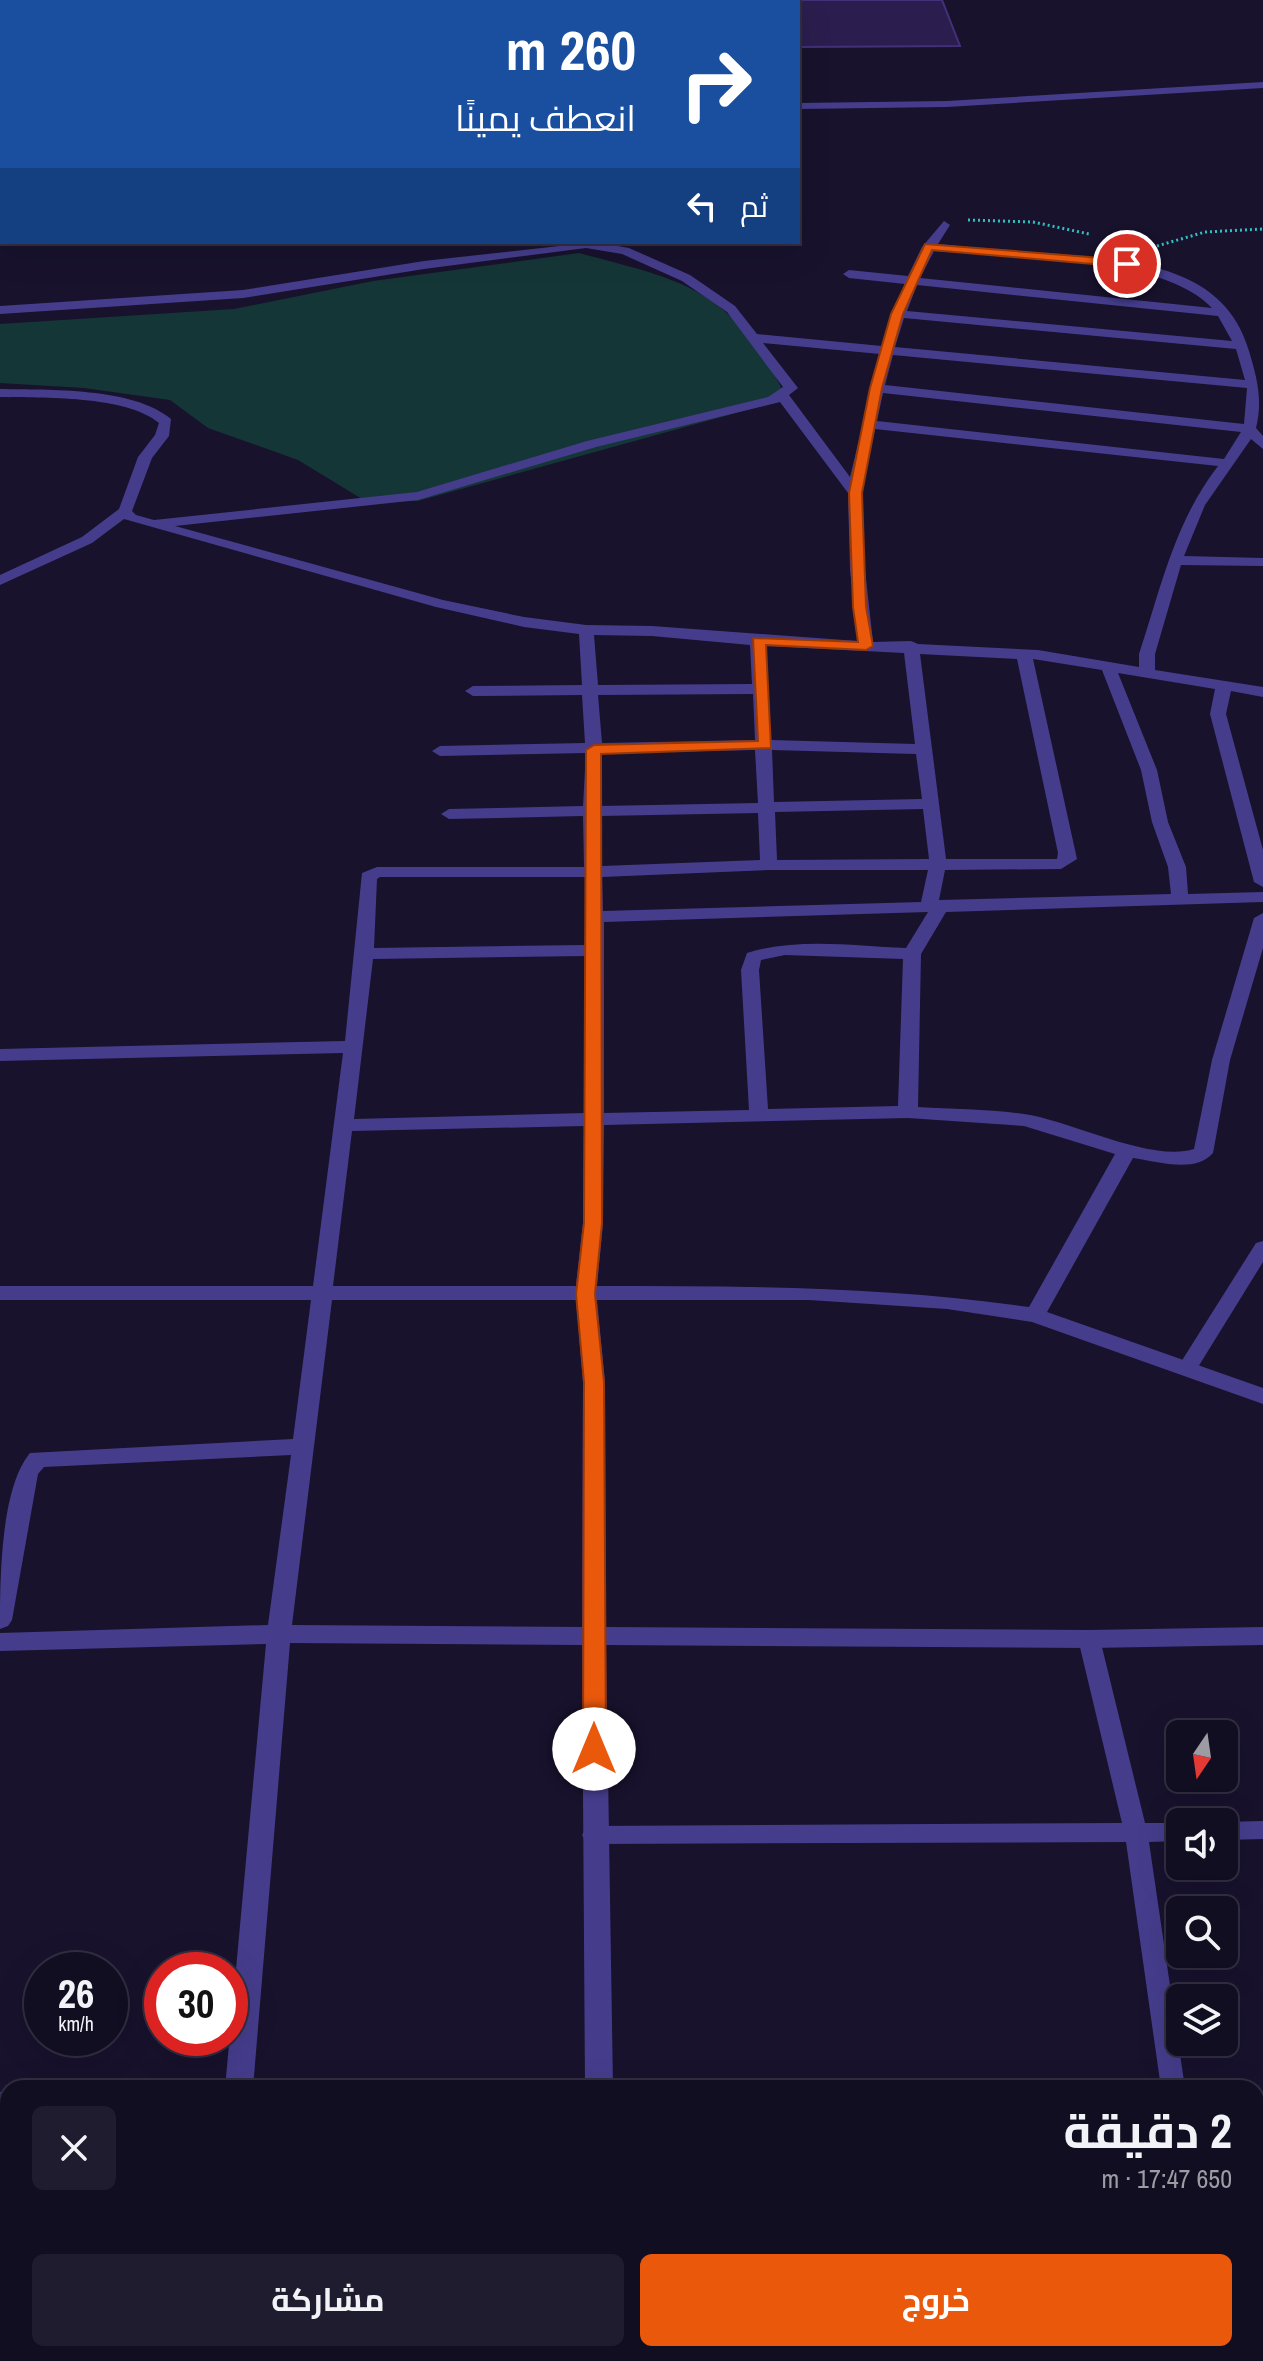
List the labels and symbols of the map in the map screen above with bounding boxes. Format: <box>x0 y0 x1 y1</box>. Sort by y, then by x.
pin <box>1093 230 1161 298</box>
position arrow <box>552 1707 636 1791</box>
north arrow <box>1166 1720 1238 1792</box>
speed limit sign: 30 <box>144 1952 248 2056</box>

